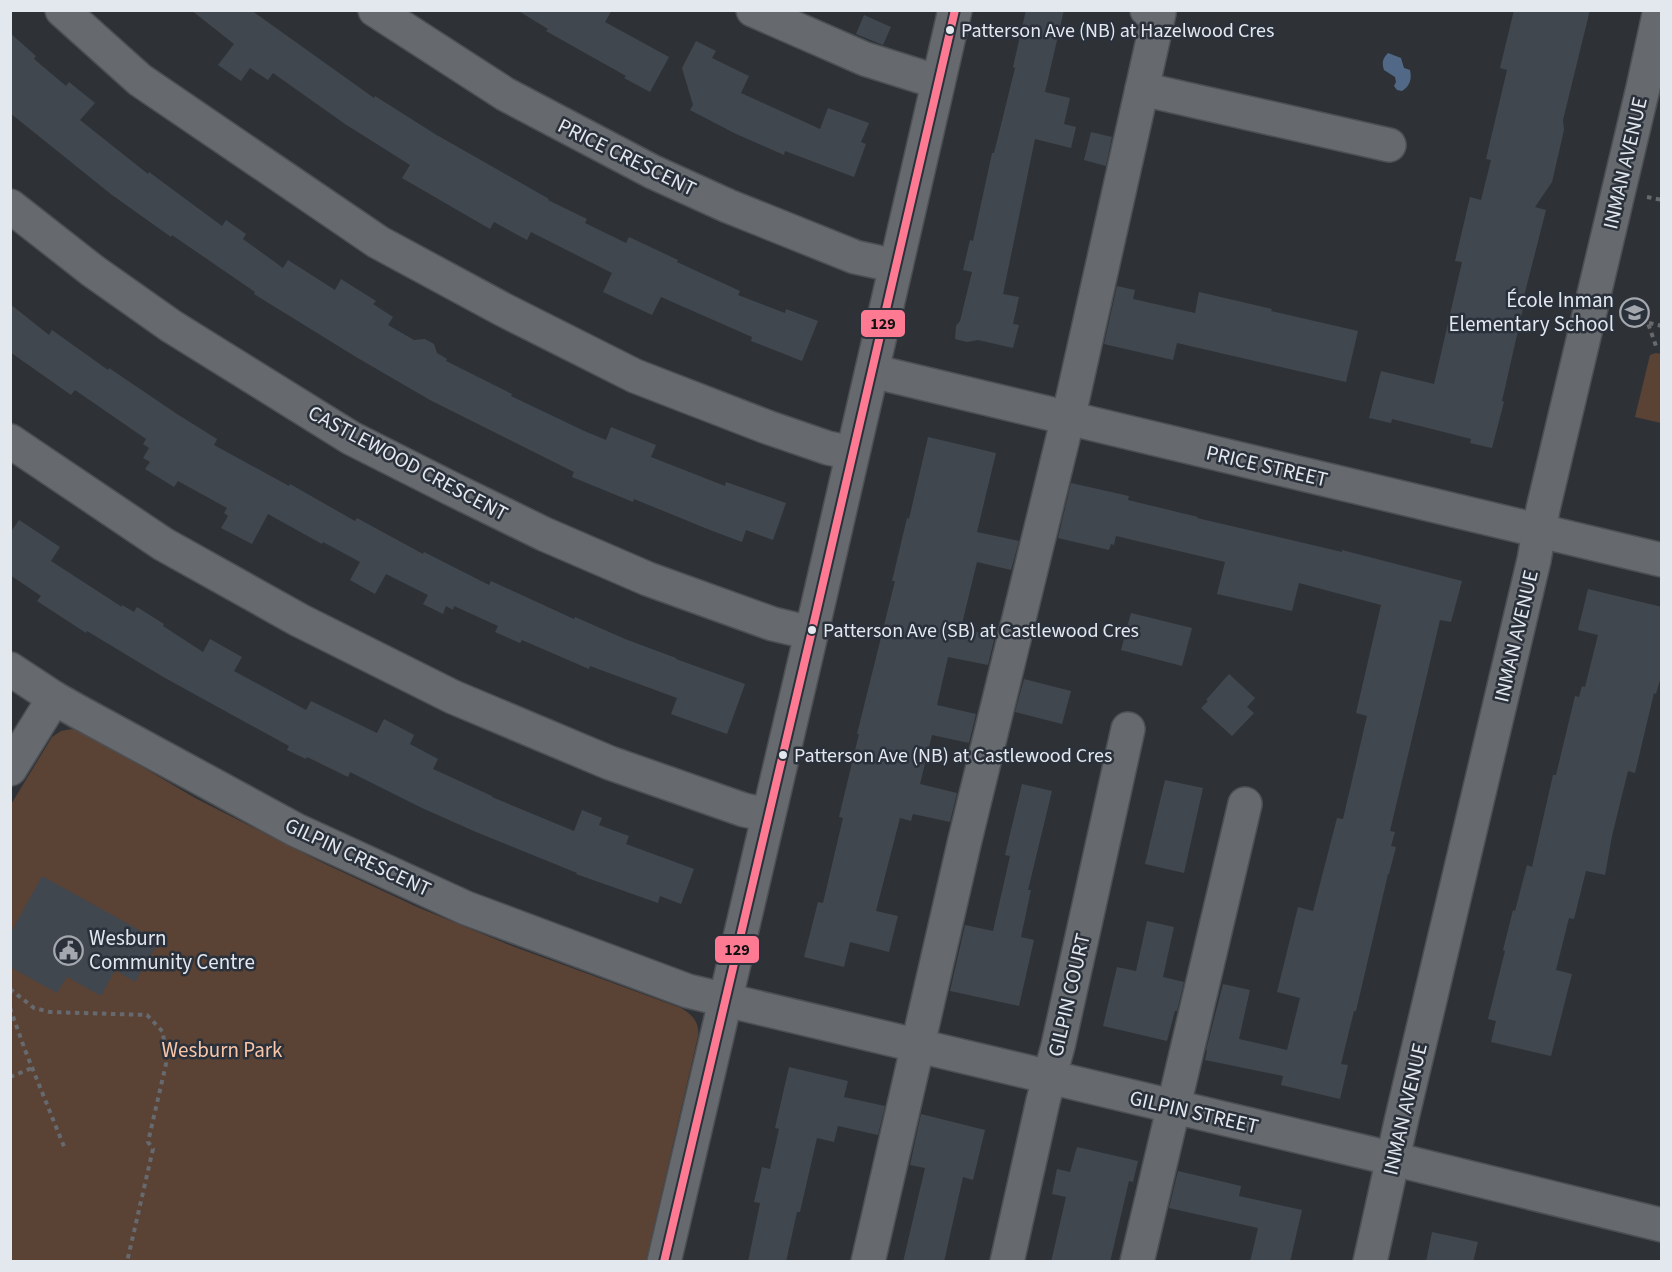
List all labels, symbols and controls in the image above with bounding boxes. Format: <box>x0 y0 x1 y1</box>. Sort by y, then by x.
place label: Patterson Ave (NB) at Hazelwood Cres <box>961 17 1274 45</box>
marker: Patterson Ave (NB) at Hazelwood Cres <box>944 24 956 36</box>
street label: INMAN AVENUE <box>1595 94 1655 232</box>
street label: PRICE CRESCENT <box>553 110 701 204</box>
place label: École Inman Elementary School <box>1448 285 1614 339</box>
school or university icon: École Inman Elementary School <box>1619 296 1651 328</box>
line badge: 129 <box>860 309 906 338</box>
text: 129 <box>870 313 896 335</box>
street label: CASTLEWOOD CRESCENT <box>303 398 513 528</box>
street label: PRICE STREET <box>1203 437 1331 495</box>
street label: INMAN AVENUE <box>1486 567 1546 705</box>
place label: Patterson Ave (SB) at Castlewood Cres <box>823 617 1139 645</box>
marker: Patterson Ave (SB) at Castlewood Cres <box>806 624 818 636</box>
place label: Patterson Ave (NB) at Castlewood Cres <box>794 742 1112 770</box>
marker: Patterson Ave (NB) at Castlewood Cres <box>777 749 789 761</box>
street label: GILPIN CRESCENT <box>280 810 436 904</box>
place label: Wesburn Community Centre <box>89 923 255 977</box>
street label: GILPIN COURT <box>1040 930 1098 1060</box>
public building icon: Wesburn Community Centre <box>52 934 84 966</box>
line badge: 129 <box>714 935 760 964</box>
text: 129 <box>724 939 750 961</box>
park label: Wesburn Park <box>162 1035 283 1065</box>
street label: INMAN AVENUE <box>1375 1040 1435 1178</box>
street label: GILPIN STREET <box>1127 1083 1261 1141</box>

